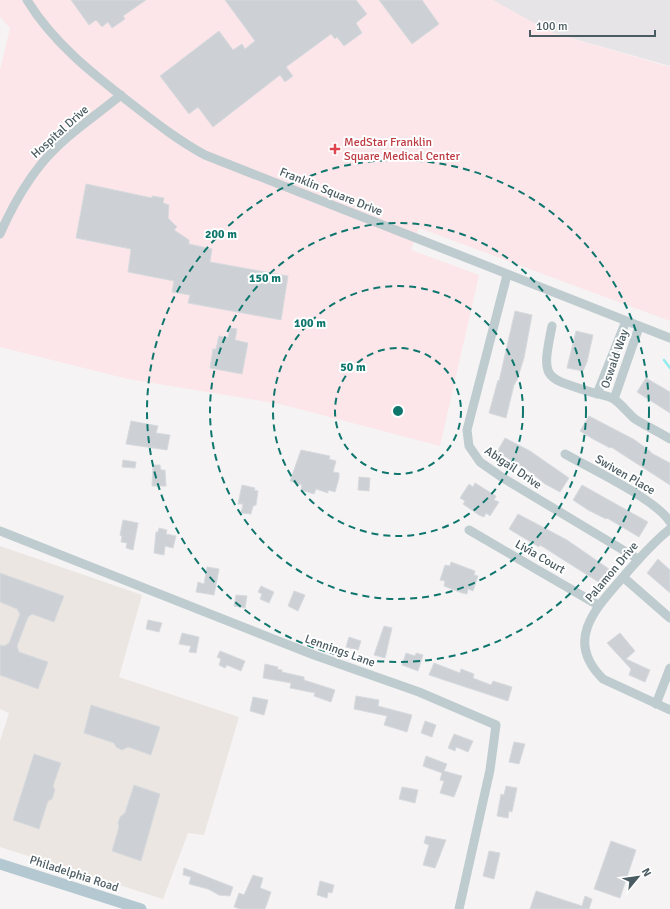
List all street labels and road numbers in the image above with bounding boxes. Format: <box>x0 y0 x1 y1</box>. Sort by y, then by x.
street label: Hospital Drive <box>28 102 92 162</box>
street label: Franklin Square Drive <box>277 164 385 220</box>
street label: Oswald Way <box>598 327 632 391</box>
street label: Abigail Drive <box>482 443 544 493</box>
street label: Swiven Place <box>592 452 658 498</box>
street label: Livia Court <box>512 537 568 577</box>
street label: Palamon Drive <box>582 539 642 605</box>
street label: Lennings Lane <box>303 631 377 671</box>
street label: Philadelphia Road <box>28 853 120 895</box>

